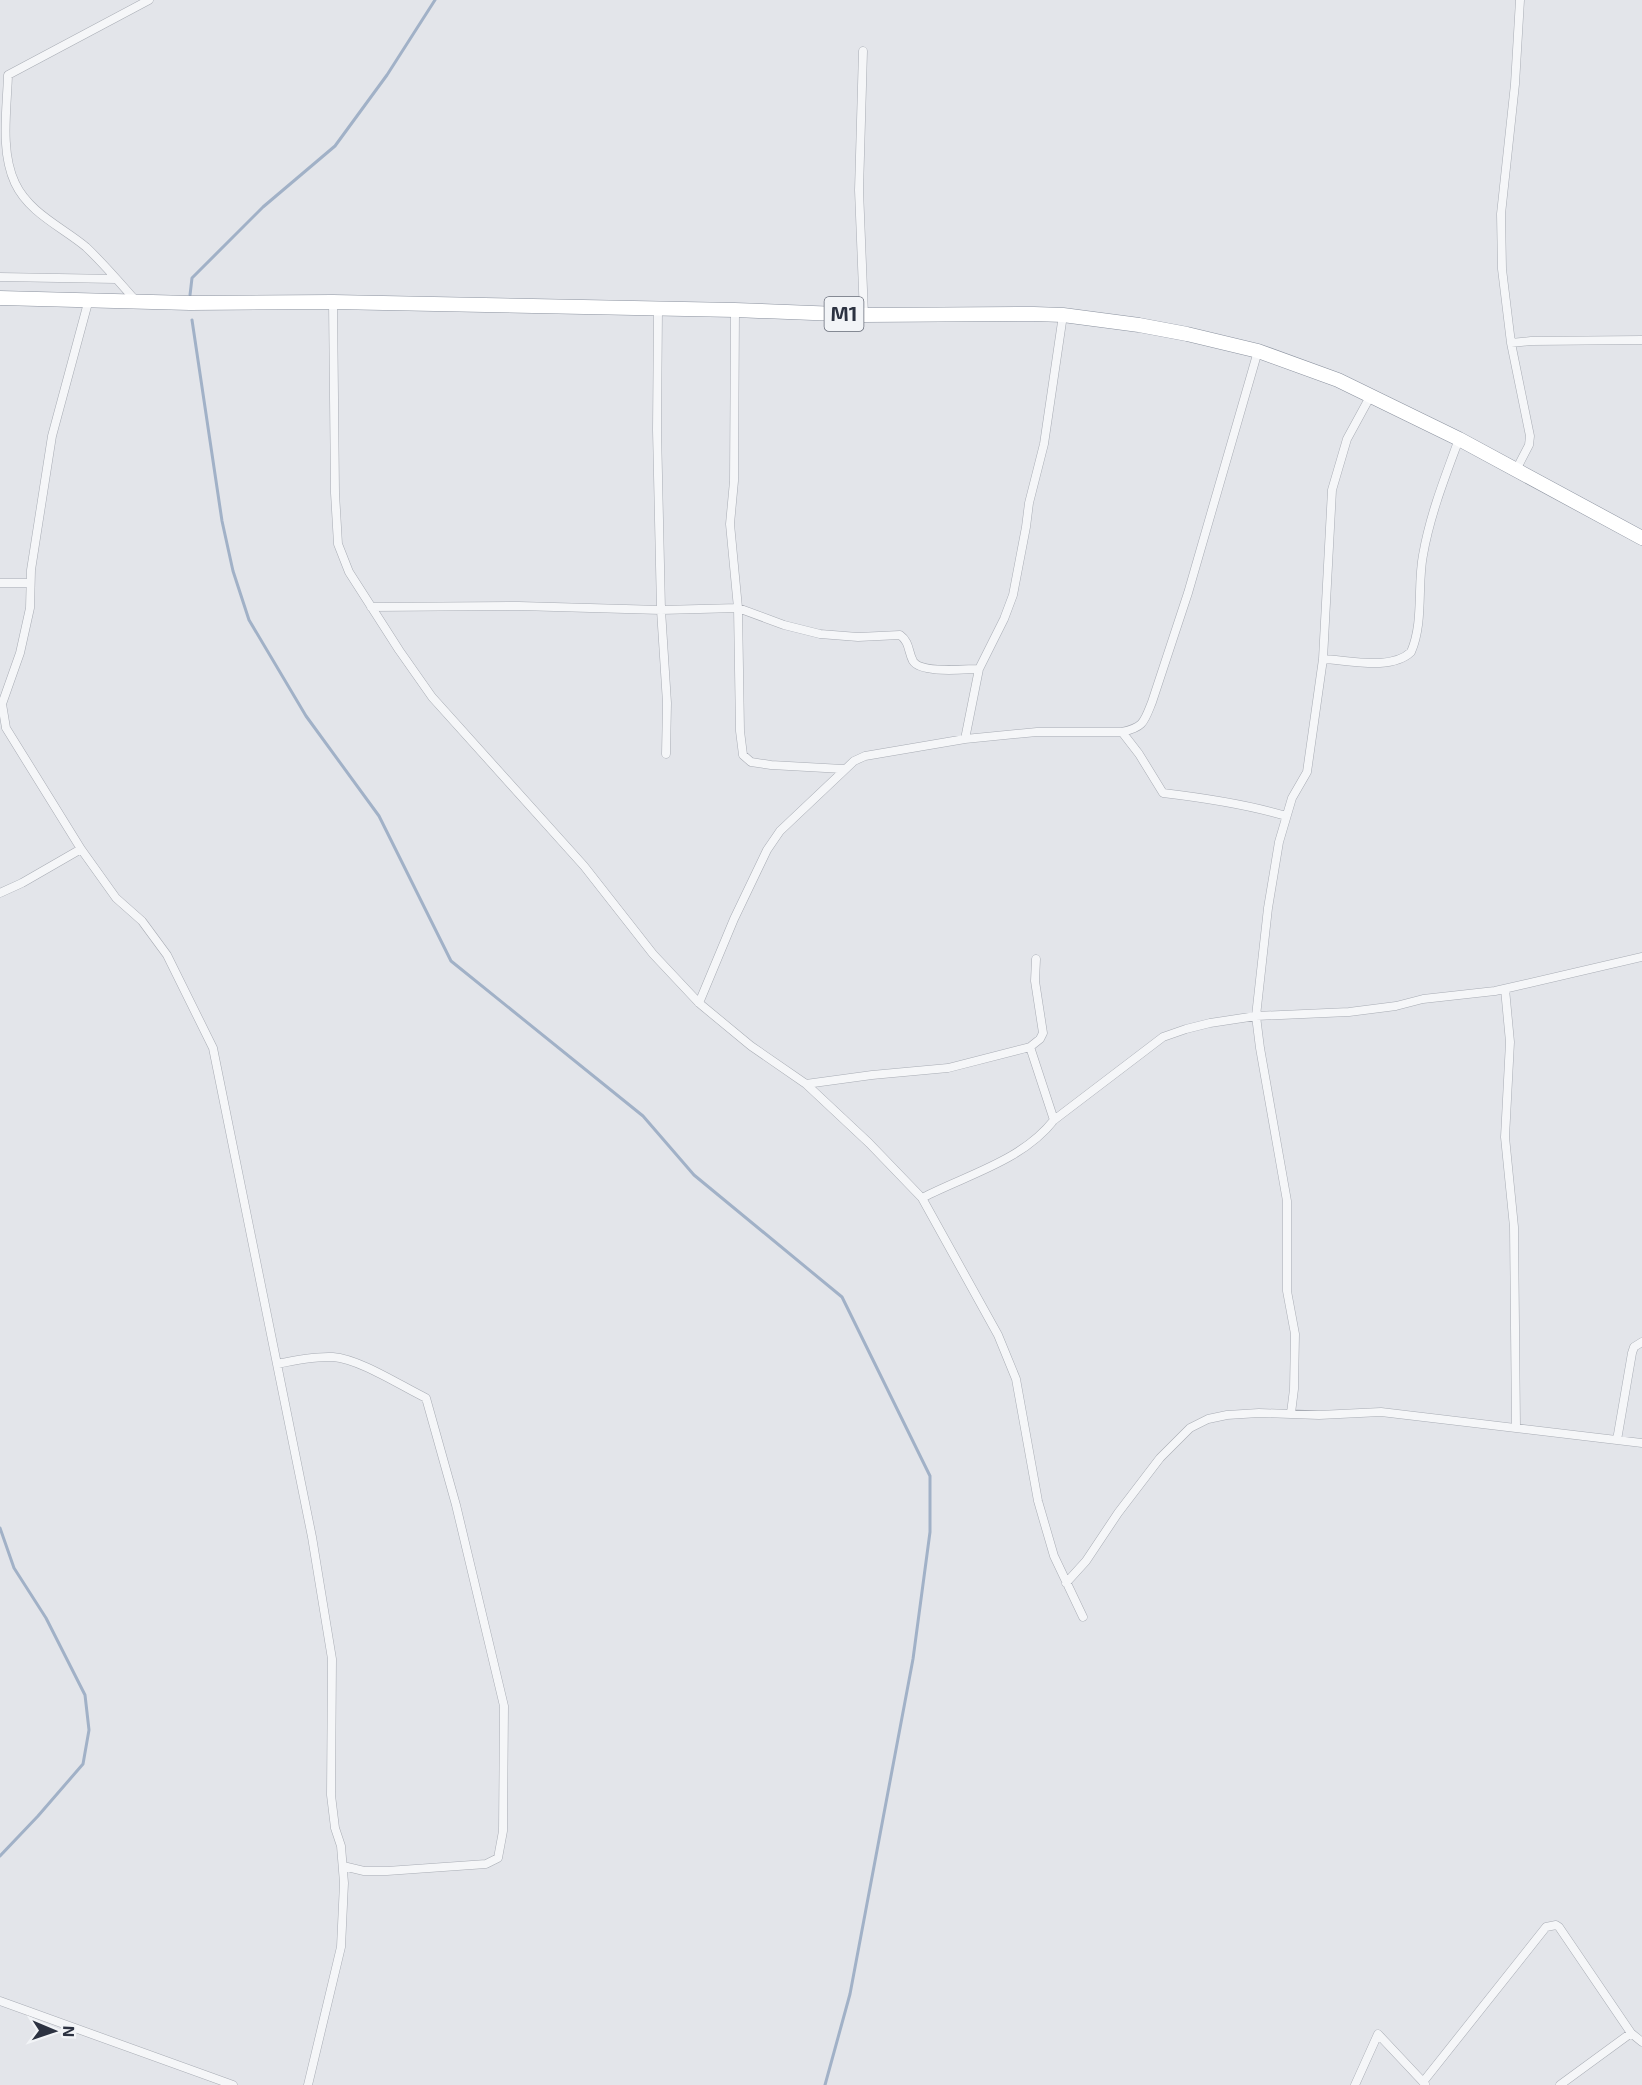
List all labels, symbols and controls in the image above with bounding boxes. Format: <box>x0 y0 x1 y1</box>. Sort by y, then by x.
road number: M1 <box>824 297 864 331</box>
north arrow <box>24 2001 84 2061</box>
text: N <box>60 2025 79 2038</box>

